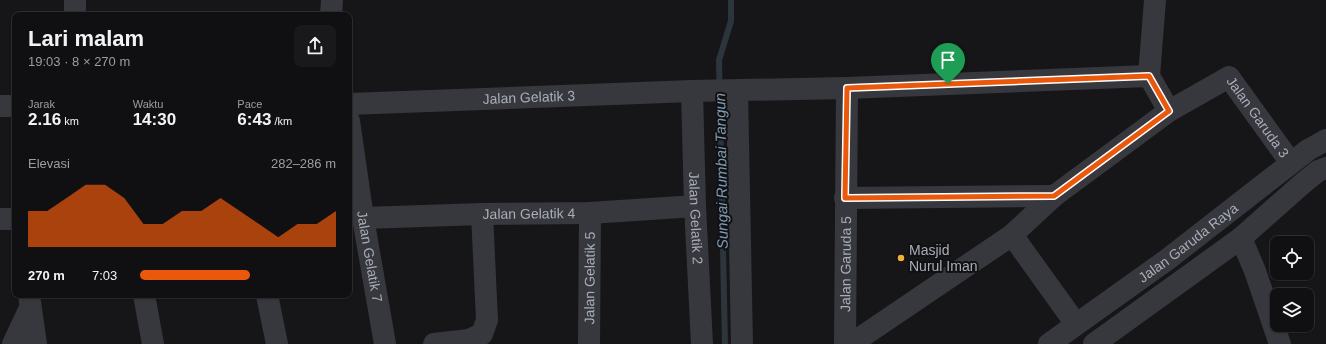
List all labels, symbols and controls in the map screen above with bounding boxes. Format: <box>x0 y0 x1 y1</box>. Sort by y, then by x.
button: share <box>294 25 336 67</box>
text: Lari malam <box>28 26 144 51</box>
pin <box>931 43 965 84</box>
icon: arrive <box>937 49 959 71</box>
text: 19:03 · 8 × 270 m <box>28 54 130 69</box>
street label: Jalan Garuda 3 <box>1223 73 1292 161</box>
street label: Jalan Gelatik 3 <box>482 87 576 107</box>
water label: Sungai Rumbai Tangun <box>711 93 731 249</box>
text: Jarak <box>28 98 55 110</box>
text: Waktu <box>133 98 163 110</box>
text: Pace <box>237 98 262 110</box>
text: 2.16 <box>28 110 61 129</box>
text: 14:30 <box>133 110 176 129</box>
text: 6:43 <box>237 110 271 129</box>
text: km <box>61 115 79 127</box>
text: /km <box>271 115 292 127</box>
text: Elevasi <box>28 156 70 171</box>
text: 282–286 m <box>271 156 336 171</box>
street label: Jalan Gelatik 2 <box>686 171 706 265</box>
street label: Jalan Garuda Raya <box>1135 200 1241 286</box>
street label: Jalan Gelatik 4 <box>482 205 576 222</box>
street label: Jalan Gelatik 7 <box>354 210 386 304</box>
street label: Jalan Garuda 5 <box>837 216 854 312</box>
street label: Jalan Gelatik 5 <box>581 231 598 324</box>
map controls <box>1270 236 1314 332</box>
button: locate <box>1270 236 1314 280</box>
place label: Masjid Nurul Iman <box>909 242 977 274</box>
marker: Masjid Nurul Iman <box>896 253 906 263</box>
text: 270 m <box>28 268 65 283</box>
text: 7:03 <box>92 268 117 283</box>
button: layers <box>1270 288 1314 332</box>

